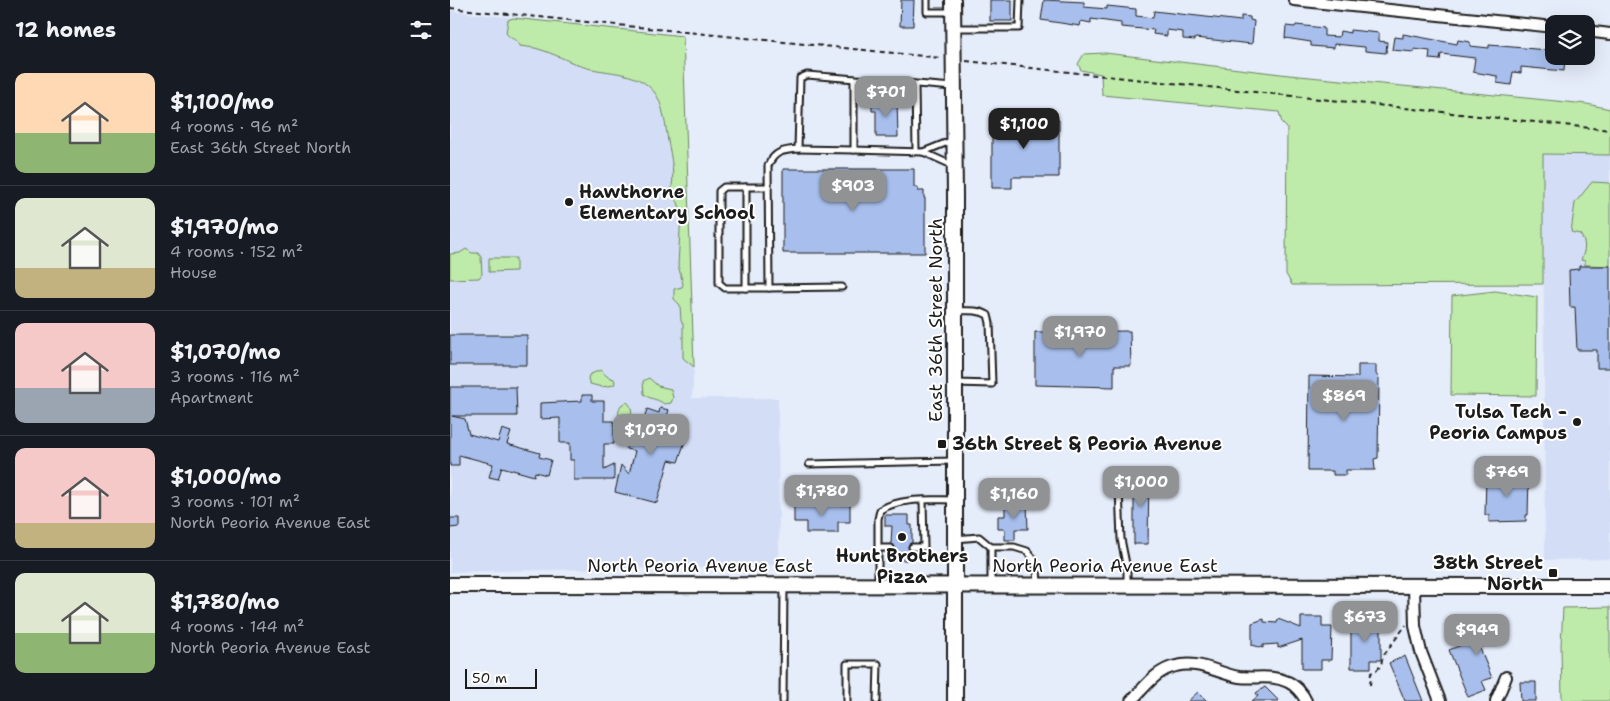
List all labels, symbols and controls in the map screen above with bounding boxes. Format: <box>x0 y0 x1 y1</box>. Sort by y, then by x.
map controls <box>1545 15 1595 65</box>
button: layers <box>1545 15 1595 65</box>
text: 12 homes <box>15 16 116 44</box>
icon: filters <box>407 16 435 44</box>
pin: $701 <box>856 76 916 118</box>
text: $701 <box>866 81 906 102</box>
text: $1,100/mo <box>170 88 274 116</box>
icon: home <box>55 93 115 153</box>
pin: $1,100 <box>983 108 1065 150</box>
text: $1,100 <box>999 113 1049 134</box>
text: 4 rooms · 96 m² <box>170 116 298 137</box>
text: East 36th Street North <box>170 137 351 158</box>
pin: $903 <box>823 170 883 212</box>
text: $903 <box>831 175 875 196</box>
place label: Hawthorne Elementary School <box>579 180 755 225</box>
marker: Hawthorne Elementary School <box>563 196 575 208</box>
text: $1,970/mo <box>170 213 279 241</box>
icon: home <box>55 218 115 278</box>
street label: East 36th Street North <box>924 218 948 422</box>
text: 4 rooms · 152 m² <box>170 241 303 262</box>
text: House <box>170 262 217 283</box>
pin: $1,970 <box>1039 316 1121 358</box>
text: $1,970 <box>1054 321 1106 342</box>
text: $1,070/mo <box>170 338 281 366</box>
icon: home <box>55 343 115 403</box>
text: 3 rooms · 116 m² <box>170 366 300 387</box>
pin: $869 <box>1314 380 1374 422</box>
text: $869 <box>1322 385 1366 406</box>
text: Apartment <box>170 387 253 408</box>
place label: Tulsa Tech - Peoria Campus <box>1429 400 1567 445</box>
pin: $1,070 <box>610 414 692 456</box>
marker: Tulsa Tech - Peoria Campus <box>1571 416 1583 428</box>
text: $1,070 <box>624 419 678 440</box>
place label: 36th Street & Peoria Avenue <box>952 432 1222 456</box>
marker: 36th Street & Peoria Avenue <box>936 438 948 450</box>
pin: $769 <box>1477 456 1537 498</box>
text: $769 <box>1485 461 1529 482</box>
text: $1,000/mo <box>170 463 281 491</box>
pin: $1,000 <box>1100 466 1182 508</box>
icon: home <box>55 468 115 528</box>
text: $1,000 <box>1114 471 1168 492</box>
pin: $1,780 <box>781 474 863 517</box>
pin: $1,160 <box>973 478 1055 520</box>
text: $1,780 <box>795 480 849 501</box>
text: $1,160 <box>989 483 1039 504</box>
text: 3 rooms · 101 m² <box>170 491 300 512</box>
text: North Peoria Avenue East <box>170 512 371 533</box>
marker: Hunt Brothers Pizza <box>896 531 908 543</box>
place label: Hunt Brothers Pizza <box>836 544 968 589</box>
place label: 38th Street North <box>1433 551 1543 596</box>
street label: North Peoria Avenue East <box>587 554 813 578</box>
street label: North Peoria Avenue East <box>992 554 1218 578</box>
marker: 38th Street North <box>1547 567 1559 579</box>
text: $1,780/mo <box>170 588 280 616</box>
icon: home <box>55 593 115 653</box>
pin: $673 <box>1335 600 1395 643</box>
text: $673 <box>1344 606 1386 627</box>
pin: $949 <box>1447 614 1507 656</box>
text: 4 rooms · 144 m² <box>170 616 304 637</box>
text: $949 <box>1455 619 1499 640</box>
text: North Peoria Avenue East <box>170 637 371 658</box>
scale bar <box>465 666 538 689</box>
text: 50 m <box>472 669 507 687</box>

